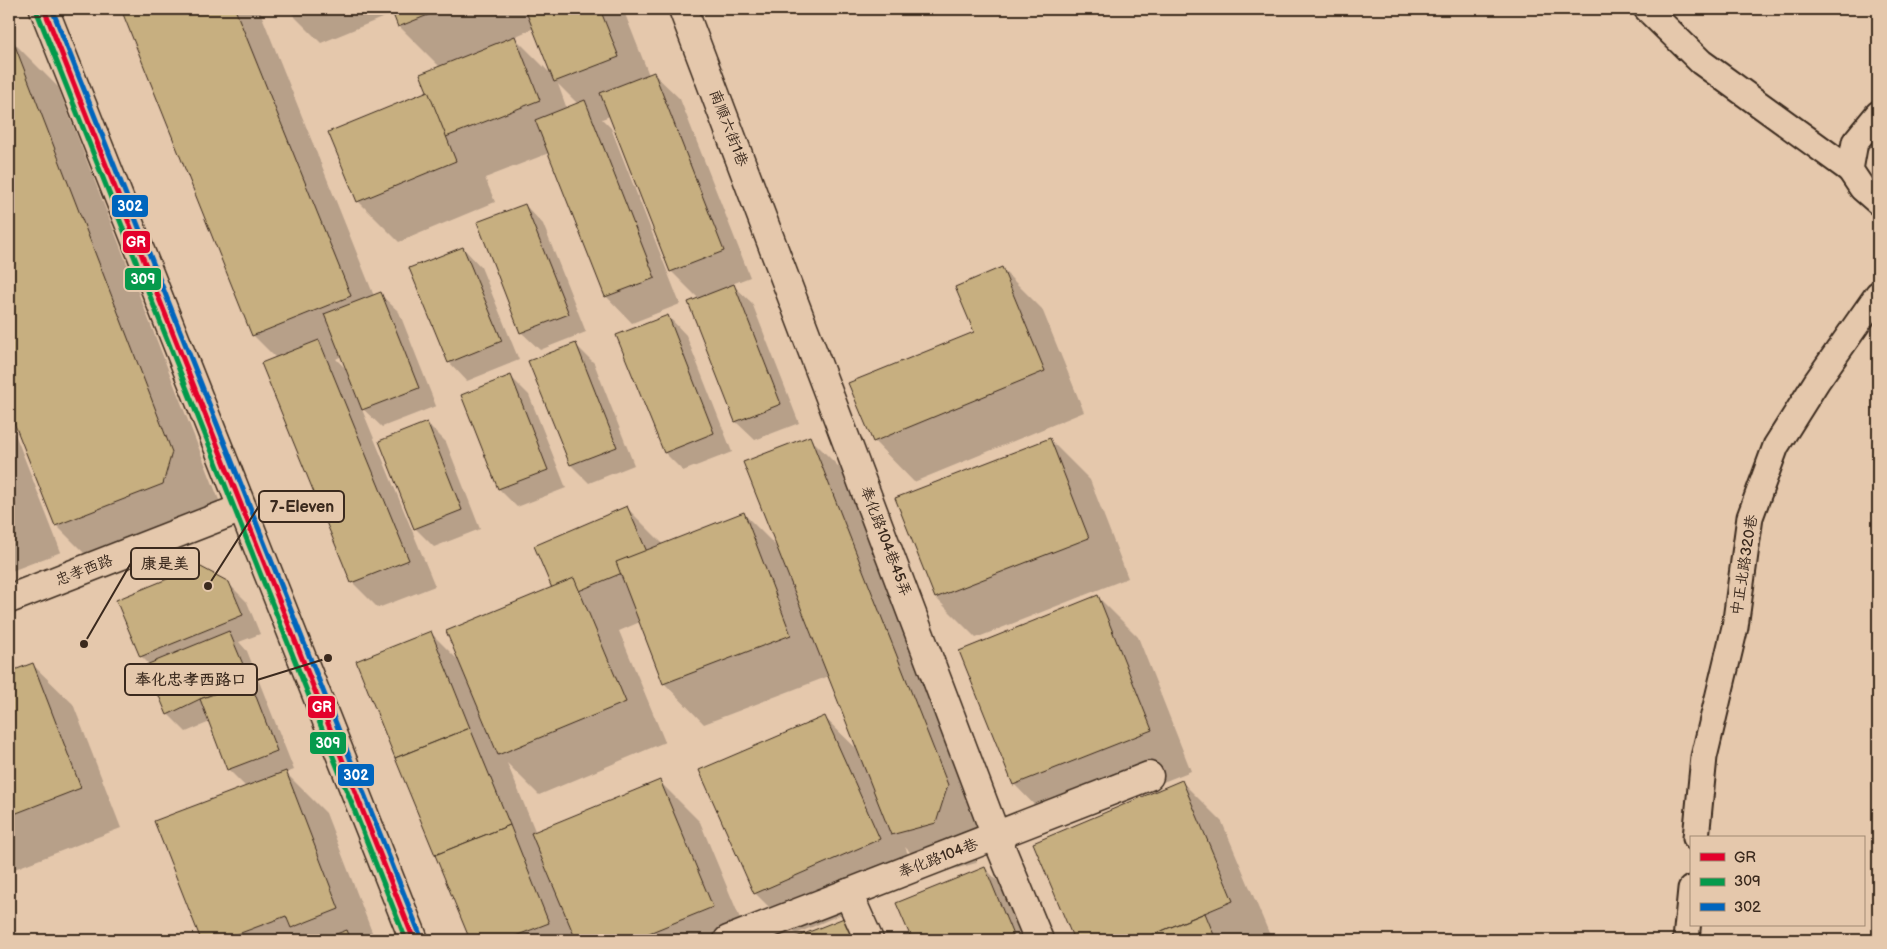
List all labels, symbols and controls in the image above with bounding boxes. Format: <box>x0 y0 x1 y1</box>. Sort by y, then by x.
street label: 南順六街1巷 <box>705 87 752 169</box>
line badge: 302 <box>111 194 149 218</box>
text: 302 <box>117 198 143 215</box>
line badge: GR <box>122 230 151 254</box>
text: GR <box>126 234 146 251</box>
line badge: 309 <box>124 267 162 291</box>
text: 309 <box>130 271 156 288</box>
street label: 奉化路104巷45弄 <box>856 483 915 599</box>
callout: 7-Eleven <box>259 491 344 522</box>
text: 7-Eleven <box>270 498 334 517</box>
street label: 中正北路320巷 <box>1727 513 1762 617</box>
callout: 康是美 <box>131 548 199 579</box>
street label: 忠孝西路 <box>53 551 116 590</box>
text: 康是美 <box>141 555 189 574</box>
callout: 奉化忠孝西路口 <box>125 664 257 695</box>
text: 奉化忠孝西路口 <box>135 671 247 690</box>
line badge: GR <box>307 695 336 719</box>
text: GR <box>312 699 332 716</box>
line badge: 309 <box>309 731 347 755</box>
text: 309 <box>315 735 341 752</box>
line badge: 302 <box>337 763 375 787</box>
text: 302 <box>343 767 369 784</box>
street label: 奉化路104巷 <box>896 835 981 882</box>
legend <box>1690 836 1864 926</box>
text: GR <box>1734 848 1756 867</box>
text: 309 <box>1734 872 1761 891</box>
text: 302 <box>1734 898 1761 917</box>

